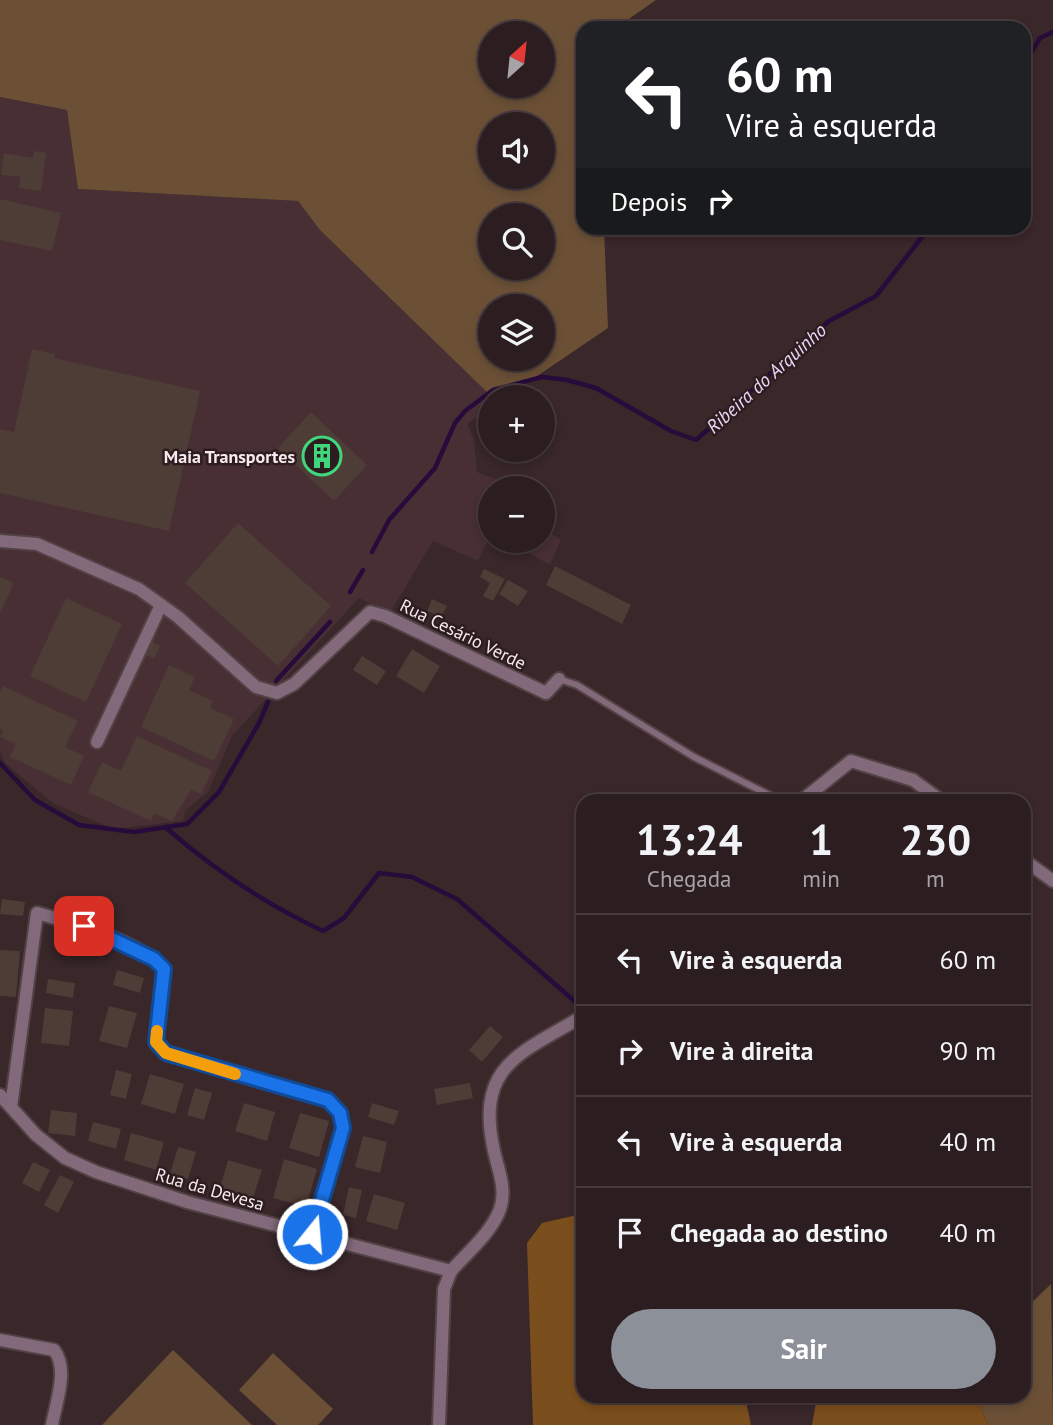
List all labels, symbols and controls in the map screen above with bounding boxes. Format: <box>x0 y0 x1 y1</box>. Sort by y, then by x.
north arrow <box>478 21 555 98</box>
map controls <box>478 21 555 553</box>
text: 60 m <box>726 42 833 106</box>
icon: left <box>611 49 702 140</box>
text: Vire à esquerda <box>726 104 937 146</box>
button: sound <box>478 112 555 189</box>
icon: right <box>701 182 739 220</box>
text: Depois <box>611 185 687 218</box>
button: search <box>478 203 555 280</box>
button: layers <box>478 294 555 371</box>
water label: Ribeira do Arquinho <box>701 318 831 438</box>
button: + <box>478 385 555 462</box>
building icon: Maia Transportes <box>301 435 343 477</box>
place label: Maia Transportes <box>164 445 295 468</box>
button: − <box>478 476 555 553</box>
street label: Rua Cesário Verde <box>396 594 530 674</box>
text: 13:24 <box>636 812 742 867</box>
text: 1 <box>809 812 833 867</box>
text: 230 <box>900 812 971 867</box>
text: Chegada <box>647 864 732 893</box>
text: min <box>802 864 840 893</box>
text: m <box>926 864 945 893</box>
pin <box>54 896 114 956</box>
icon: arrive <box>65 907 103 945</box>
icon: left <box>611 941 649 979</box>
text: Vire à esquerda <box>670 943 842 976</box>
text: 60 m <box>940 943 996 976</box>
icon: right <box>611 1032 649 1070</box>
text: Vire à direita <box>670 1034 813 1067</box>
text: 90 m <box>940 1034 996 1067</box>
icon: left <box>611 1123 649 1161</box>
text: Vire à esquerda <box>670 1125 842 1158</box>
text: 40 m <box>940 1125 996 1158</box>
street label: Rua da Devesa <box>153 1163 267 1215</box>
position arrow <box>275 1197 349 1271</box>
icon: arrive <box>611 1214 649 1252</box>
text: Chegada ao destino <box>670 1216 888 1249</box>
text: 40 m <box>940 1216 996 1249</box>
button: Sair <box>611 1309 996 1389</box>

